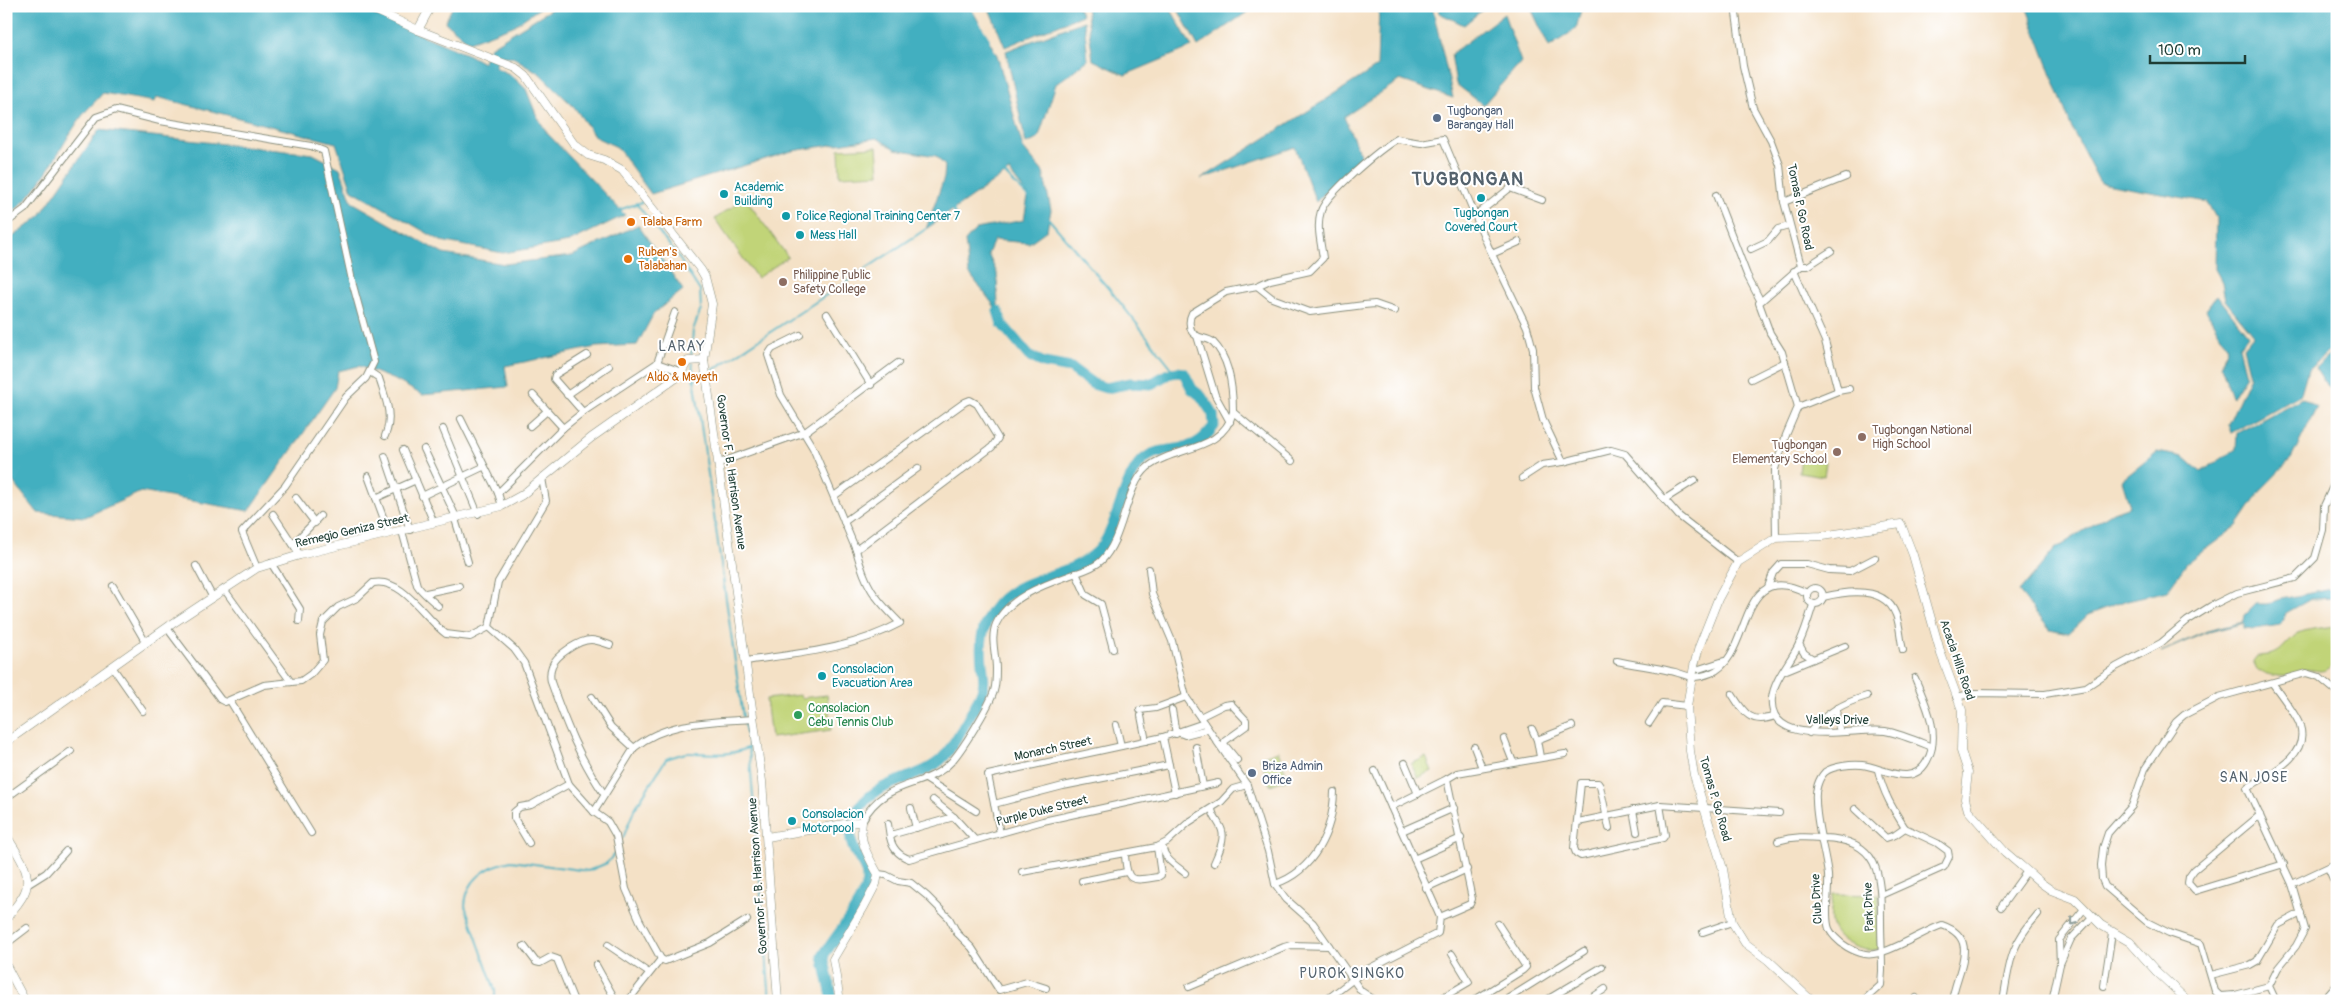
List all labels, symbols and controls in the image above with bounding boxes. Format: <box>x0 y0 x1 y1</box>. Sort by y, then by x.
scale bar <box>2150 32 2246 64</box>
text: 100 m <box>2158 41 2201 60</box>
place label: Tugbongan Barangay Hall <box>1447 104 1514 133</box>
marker: Tugbongan Barangay Hall <box>1431 112 1443 124</box>
street label: Tomas P. Go Road <box>1784 162 1816 252</box>
district label: TUGBONGAN <box>1411 168 1524 191</box>
place label: Academic Building <box>734 180 784 209</box>
marker: Academic Building <box>718 188 730 200</box>
marker: Tugbongan Covered Court <box>1475 192 1487 204</box>
place label: Tugbongan Covered Court <box>1445 206 1517 235</box>
place label: Police Regional Training Center 7 <box>796 209 961 224</box>
marker: Police Regional Training Center 7 <box>780 210 792 222</box>
place label: Talaba Farm <box>641 215 702 230</box>
marker: Talaba Farm <box>625 216 637 228</box>
place label: Mess Hall <box>810 228 857 243</box>
marker: Mess Hall <box>794 229 806 241</box>
place label: Ruben's Talabahan <box>638 245 687 274</box>
marker: Ruben's Talabahan <box>622 253 634 265</box>
place label: Philippine Public Safety College <box>793 268 871 297</box>
marker: Philippine Public Safety College <box>777 276 789 288</box>
district label: LARAY <box>658 338 706 355</box>
marker: Aldo & Mayeth <box>676 356 688 368</box>
place label: Aldo & Mayeth <box>646 370 718 385</box>
street label: Governor F. B. Harrison Avenue <box>713 393 749 551</box>
place label: Tugbongan National High School <box>1872 423 1972 452</box>
marker: Tugbongan National High School <box>1856 431 1868 443</box>
place label: Tugbongan Elementary School <box>1732 438 1827 467</box>
marker: Tugbongan Elementary School <box>1831 446 1843 458</box>
street label: Remegio Geniza Street <box>294 511 410 551</box>
street label: Acacia Hills Road <box>1936 618 1978 702</box>
place label: Consolacion Evacuation Area <box>832 662 913 691</box>
marker: Consolacion Evacuation Area <box>816 670 828 682</box>
place label: Consolacion Cebu Tennis Club <box>808 701 893 730</box>
marker: Consolacion Cebu Tennis Club <box>792 709 804 721</box>
street label: Valleys Drive <box>1805 713 1869 728</box>
street label: Monarch Street <box>1013 733 1093 764</box>
street label: Tomas P. Go Road <box>1696 755 1734 843</box>
place label: Briza Admin Office <box>1262 759 1323 788</box>
marker: Briza Admin Office <box>1246 767 1258 779</box>
district label: SAN JOSE <box>2220 769 2288 786</box>
street label: Purple Duke Street <box>995 792 1089 830</box>
street label: Governor F. B. Harrison Avenue <box>745 797 771 955</box>
place label: Consolacion Motorpool <box>802 807 864 836</box>
marker: Consolacion Motorpool <box>786 815 798 827</box>
street label: Club Drive <box>1808 873 1826 925</box>
street label: Park Drive <box>1861 882 1877 932</box>
one-way arrow <box>2070 916 2078 925</box>
district label: PUROK SINGKO <box>1299 965 1405 982</box>

